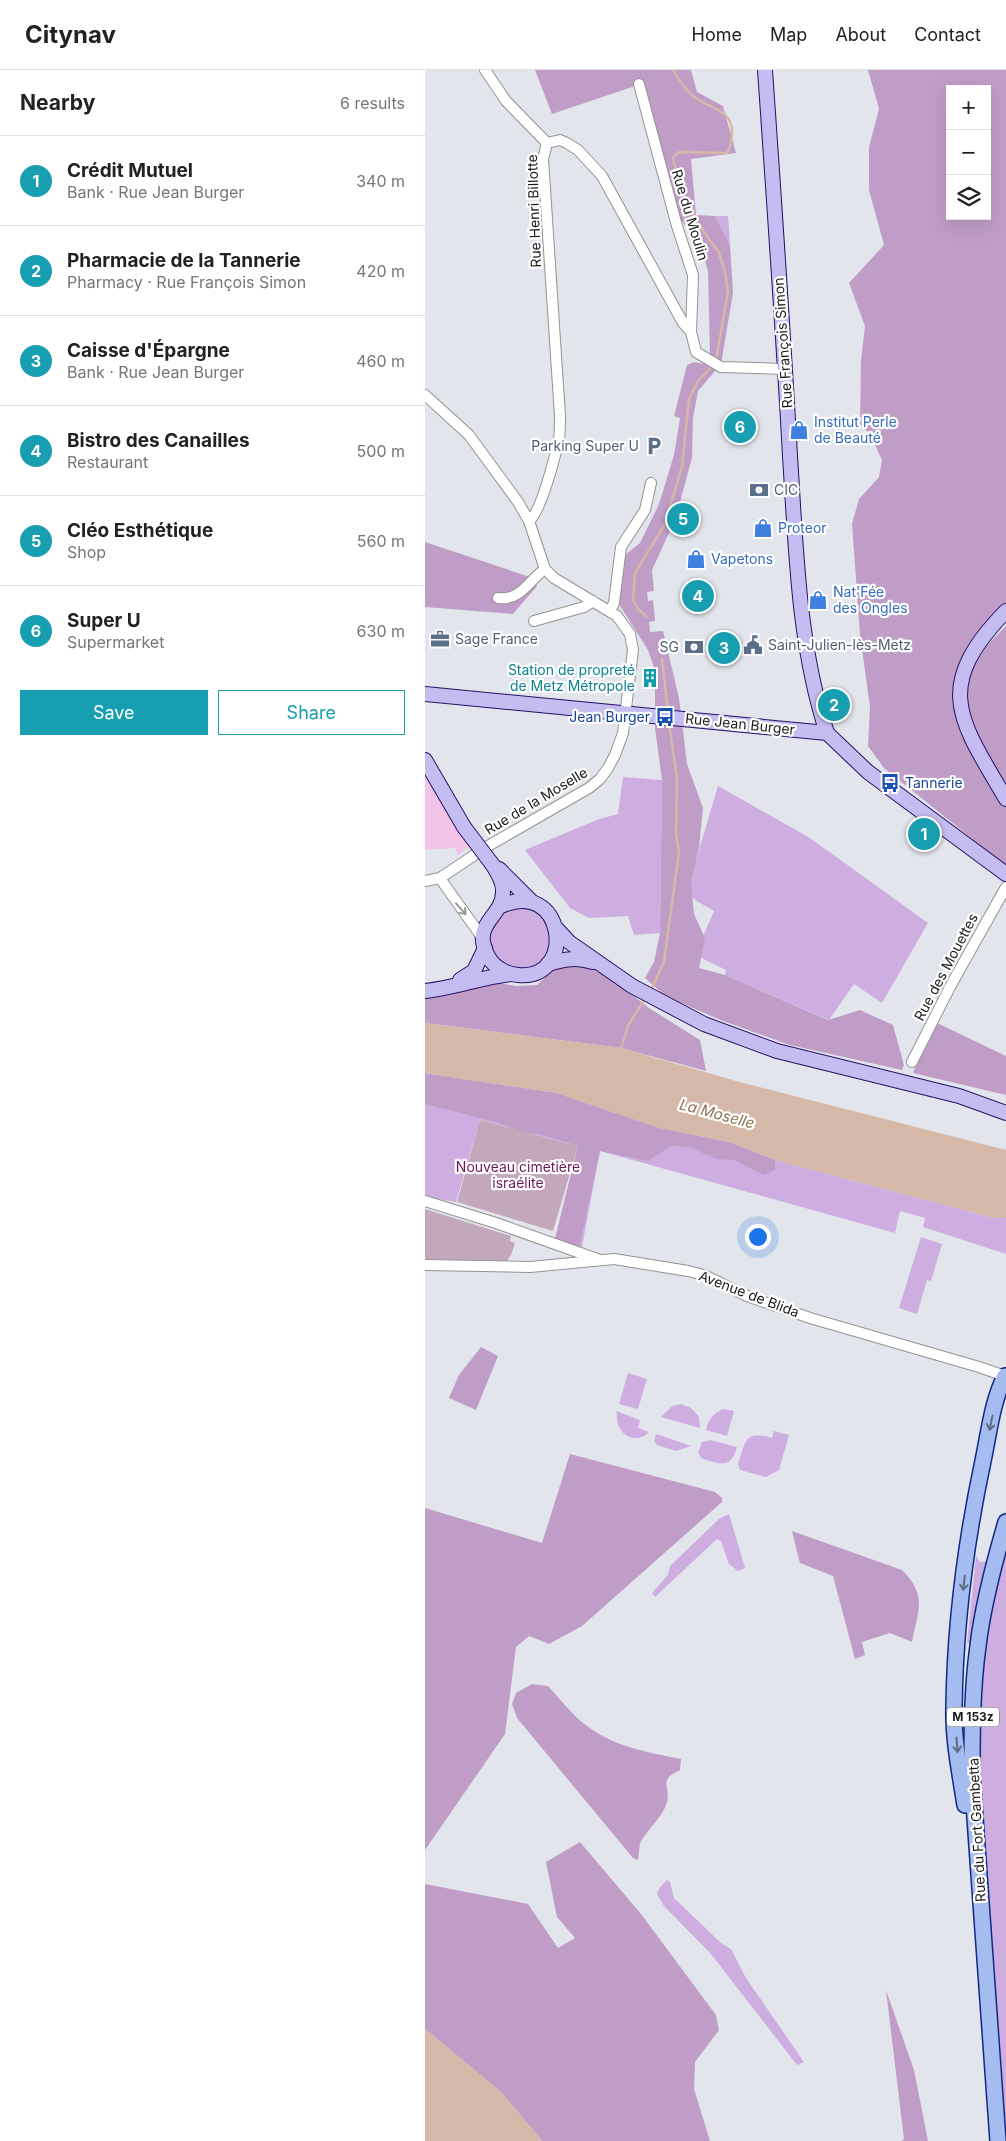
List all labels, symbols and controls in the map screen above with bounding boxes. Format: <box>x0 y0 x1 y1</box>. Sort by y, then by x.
text: Citynav <box>25 20 116 49</box>
text: Home <box>692 24 742 45</box>
text: Map <box>770 24 807 45</box>
text: About <box>835 24 886 45</box>
text: Contact <box>914 24 981 45</box>
map controls <box>946 85 991 220</box>
button: + <box>946 85 991 130</box>
text: Nearby <box>20 90 95 115</box>
text: 6 results <box>340 93 405 113</box>
button: − <box>946 130 991 175</box>
street label: Rue Henri Billotte <box>523 154 544 268</box>
text: Crédit Mutuel <box>67 159 193 182</box>
street label: Rue du Moulin <box>669 167 712 263</box>
text: 1 <box>33 171 39 191</box>
text: 340 m <box>356 171 405 191</box>
button: layers <box>946 175 991 220</box>
text: Bank · Rue Jean Burger <box>67 182 244 202</box>
text: Pharmacie de la Tannerie <box>67 249 301 272</box>
text: 2 <box>31 261 41 281</box>
text: 420 m <box>356 261 405 281</box>
text: Pharmacy · Rue François Simon <box>67 272 306 292</box>
street label: Rue François Simon <box>769 277 796 409</box>
text: Caisse d'Épargne <box>67 339 230 362</box>
text: 3 <box>31 351 41 371</box>
text: 460 m <box>356 351 405 371</box>
text: Bank · Rue Jean Burger <box>67 362 244 382</box>
pin: 6 <box>724 408 756 446</box>
place label: Institut Perle de Beauté <box>814 413 897 446</box>
shop icon: Institut Perle de Beauté <box>788 419 810 441</box>
text: Bistro des Canailles <box>67 429 250 452</box>
parking icon: Parking Super U <box>643 435 665 457</box>
place label: Parking Super U <box>531 437 639 454</box>
text: 4 <box>31 441 41 461</box>
text: 500 m <box>357 441 405 461</box>
text: Restaurant <box>67 452 148 472</box>
bank icon: CIC <box>748 479 770 501</box>
place label: CIC <box>774 481 798 498</box>
pin: 5 <box>667 500 699 538</box>
shop icon: Proteor <box>752 517 774 539</box>
text: Cléo Esthétique <box>67 519 213 542</box>
place label: Proteor <box>778 519 827 536</box>
text: 5 <box>31 531 41 551</box>
text: 560 m <box>357 531 405 551</box>
text: Shop <box>67 542 106 562</box>
shop icon: Vapetons <box>685 548 707 570</box>
place label: Vapetons <box>711 550 773 567</box>
pin: 4 <box>682 577 714 615</box>
place label: Nat'Fée des Ongles <box>833 583 908 616</box>
shop icon: Nat'Fée des Ongles <box>807 589 829 611</box>
text: Super U <box>67 609 141 632</box>
text: 6 <box>31 621 41 641</box>
text: 630 m <box>357 621 405 641</box>
office icon: Sage France <box>429 628 451 650</box>
pin: 3 <box>708 629 740 667</box>
place label: Sage France <box>455 630 538 647</box>
text: Supermarket <box>67 632 164 652</box>
public building icon: Saint-Julien-lès-Metz <box>742 634 764 656</box>
bank icon: SG <box>683 636 705 658</box>
place label: Saint-Julien-lès-Metz <box>768 636 911 653</box>
place label: SG <box>660 638 679 655</box>
place label: Station de propreté de Metz Métropole <box>508 661 635 694</box>
building icon: Station de propreté de Metz Métropole <box>639 667 661 689</box>
pin: 2 <box>818 686 850 724</box>
button: Save <box>20 690 208 735</box>
button: Share <box>218 690 405 735</box>
bus stop icon: Jean Burger <box>654 706 676 728</box>
place label: Jean Burger <box>569 708 650 725</box>
street label: Rue Jean Burger <box>684 709 796 738</box>
street label: Rue de la Moselle <box>481 763 590 838</box>
bus stop icon: Tannerie <box>879 772 901 794</box>
place label: Tannerie <box>905 774 963 791</box>
pin: 1 <box>908 815 940 853</box>
one-way arrow <box>456 902 467 915</box>
street label: Rue des Mouettes <box>910 910 981 1023</box>
water label: La Moselle <box>678 1094 757 1133</box>
park label: Nouveau cimetière israélite <box>456 1158 580 1191</box>
your location <box>745 1224 771 1250</box>
street label: Avenue de Blida <box>697 1267 802 1320</box>
one-way arrow <box>986 1415 995 1431</box>
one-way arrow <box>959 1575 969 1591</box>
road number: M 153z <box>947 1708 999 1726</box>
one-way arrow <box>952 1737 961 1753</box>
street label: Rue du Fort Gambetta <box>964 1758 989 1903</box>

